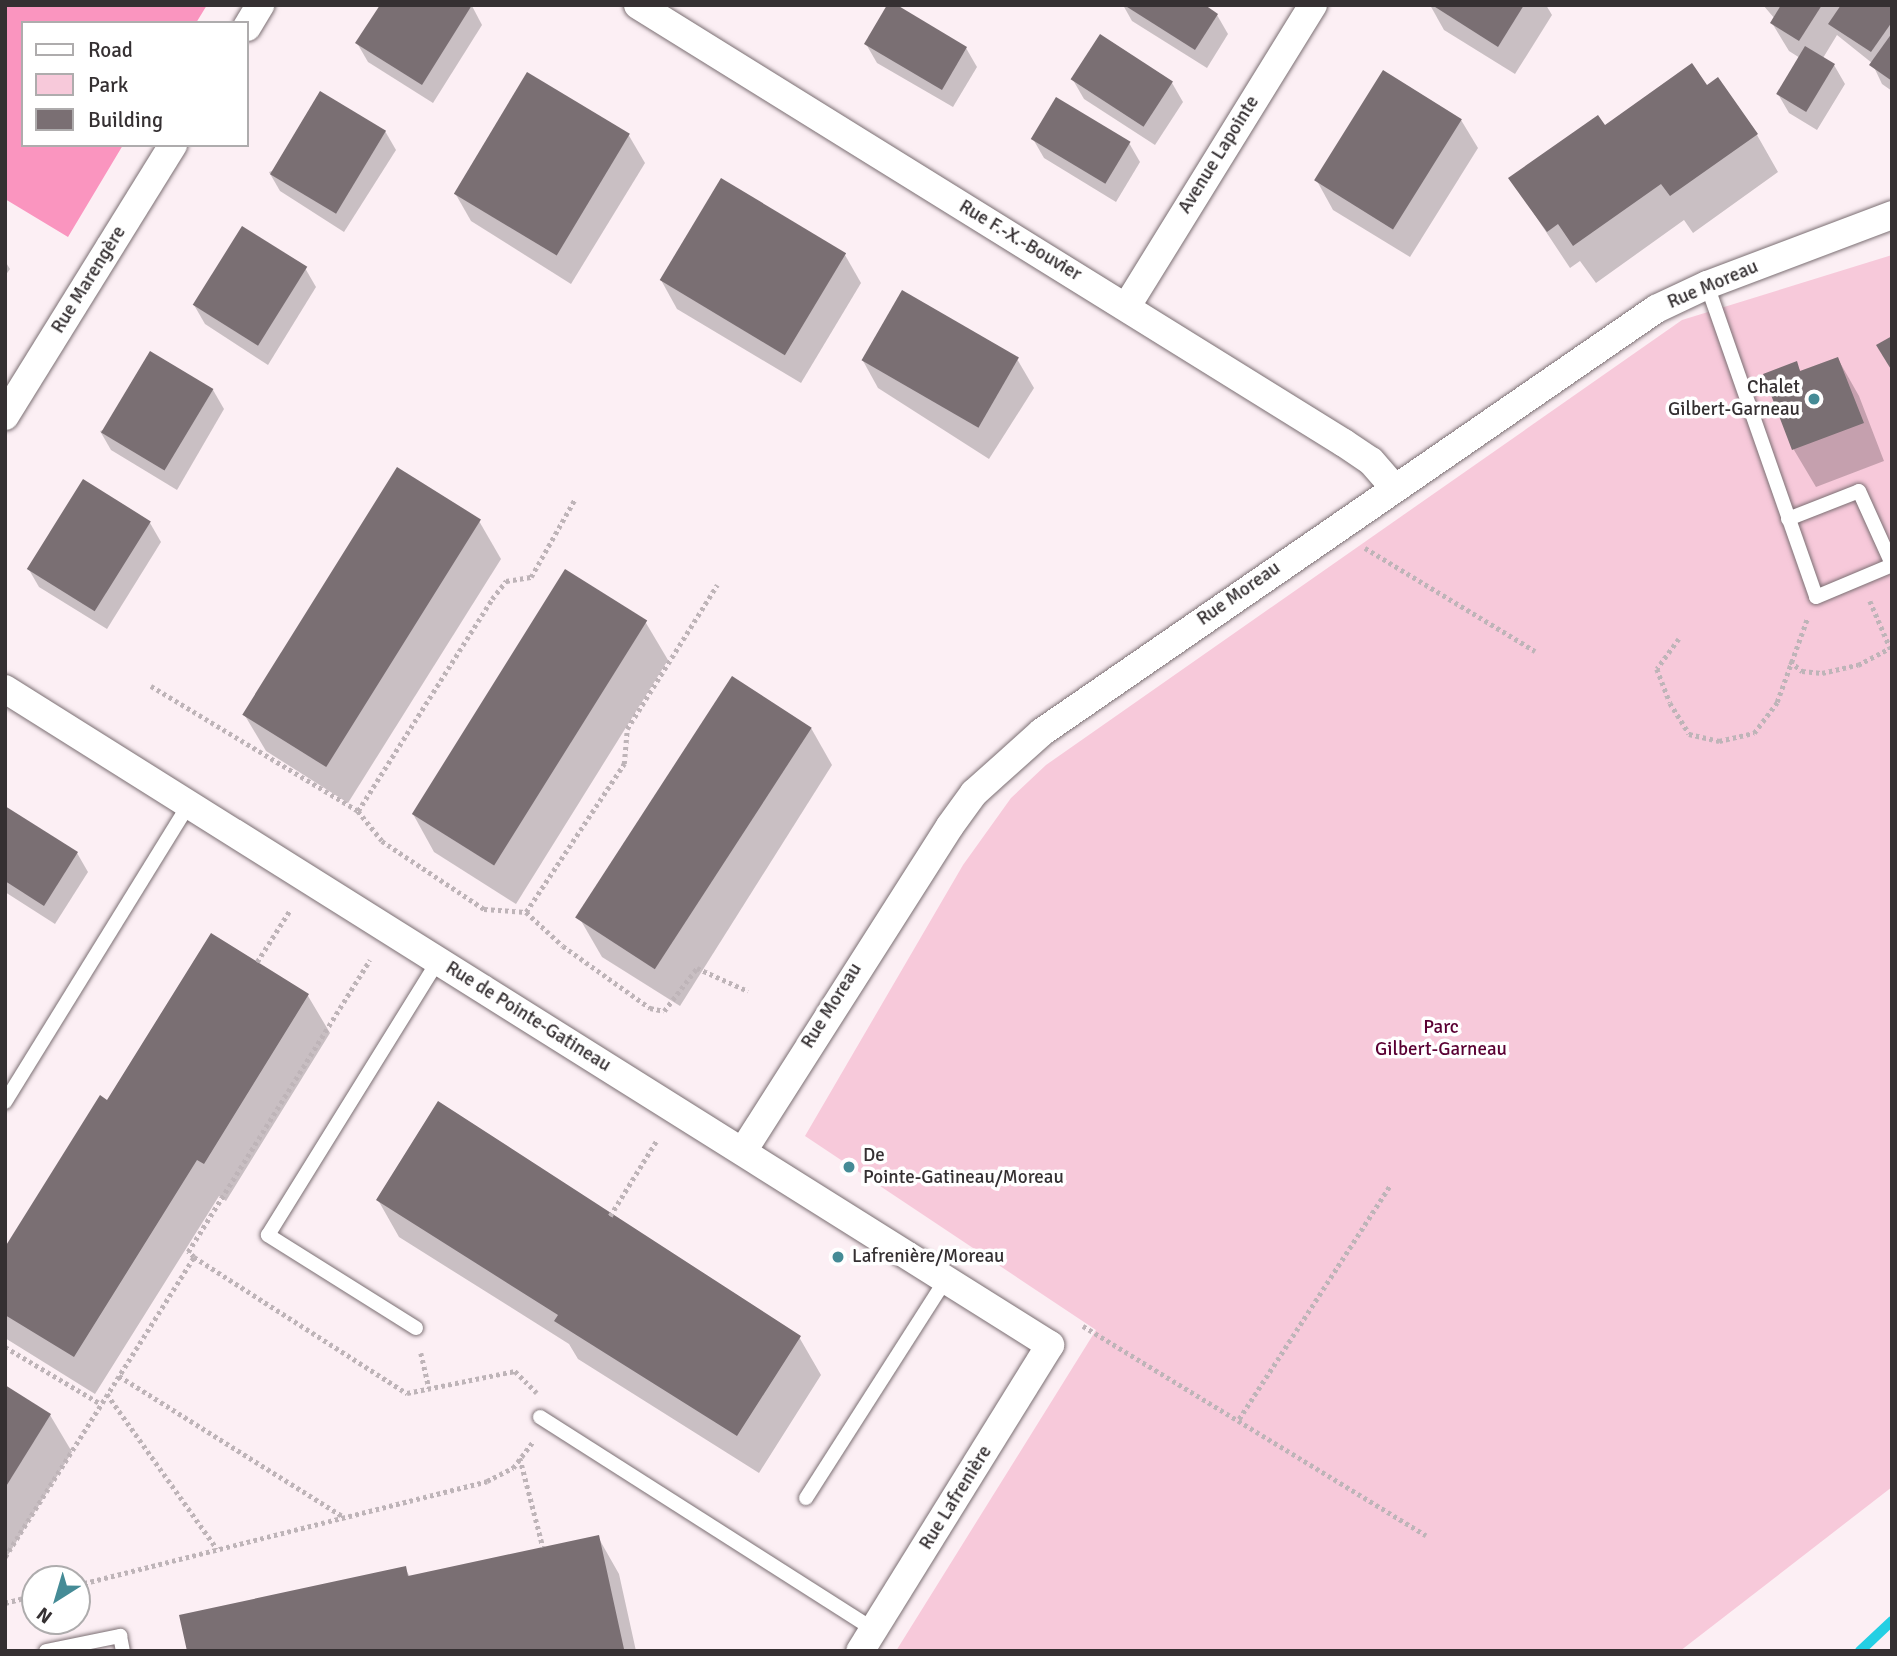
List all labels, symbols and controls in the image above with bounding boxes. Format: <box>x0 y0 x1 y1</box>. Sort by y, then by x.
legend <box>21 21 248 147</box>
text: Road <box>88 37 133 63</box>
text: Park <box>88 72 128 98</box>
street label: Avenue Lapointe <box>1174 92 1264 218</box>
text: Building <box>88 107 163 133</box>
street label: Rue F.-X.-Bouvier <box>955 195 1085 287</box>
street label: Rue Marengère <box>47 222 131 338</box>
street label: Rue Moreau <box>1664 256 1762 314</box>
place label: Chalet Gilbert-Garneau <box>1668 377 1800 421</box>
marker: Chalet Gilbert-Garneau <box>1806 391 1822 407</box>
street label: Rue Moreau <box>1193 557 1285 631</box>
street label: Rue de Pointe-Gatineau <box>441 957 615 1077</box>
street label: Rue Moreau <box>797 959 867 1053</box>
park label: Parc Gilbert-Garneau <box>1375 1017 1507 1061</box>
place label: De Pointe-Gatineau/Moreau <box>863 1145 1064 1189</box>
marker: De Pointe-Gatineau/Moreau <box>841 1159 857 1175</box>
place label: Lafrenière/Moreau <box>852 1246 1004 1268</box>
marker: Lafrenière/Moreau <box>830 1249 846 1265</box>
street label: Rue Lafrenière <box>915 1442 997 1554</box>
north arrow <box>21 1565 91 1635</box>
text: N <box>32 1602 57 1629</box>

